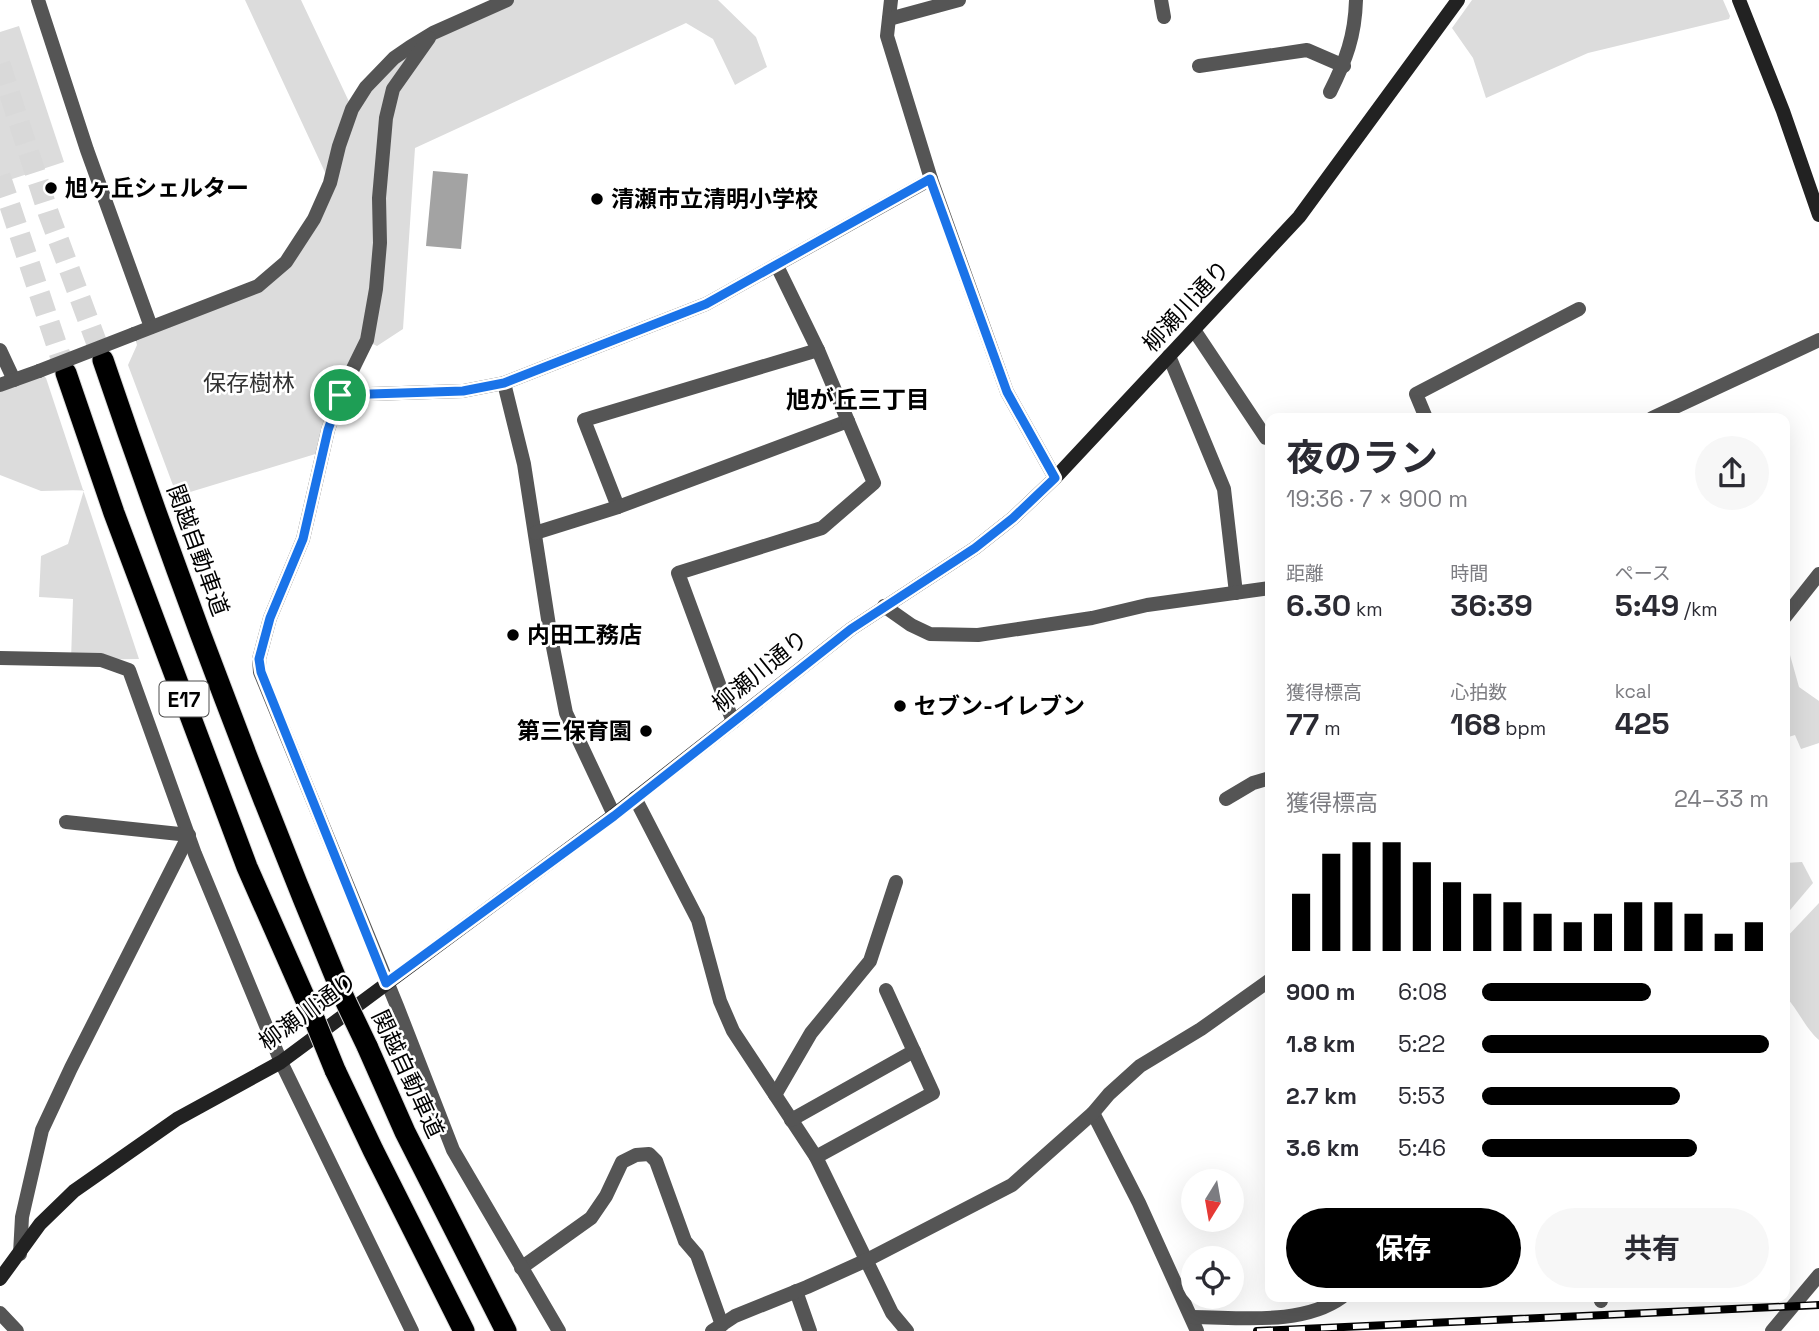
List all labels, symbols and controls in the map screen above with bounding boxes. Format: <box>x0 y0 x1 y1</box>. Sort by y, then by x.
place label: 旭ヶ丘シェルター <box>65 173 249 203</box>
marker: 旭ヶ丘シェルター <box>43 180 59 196</box>
place label: 清瀬市立清明小学校 <box>611 184 818 214</box>
marker: 清瀬市立清明小学校 <box>589 191 605 207</box>
street label: 柳瀬川通り <box>1136 254 1236 358</box>
pin <box>310 365 370 425</box>
park label: 保存樹林 <box>203 368 295 398</box>
icon: arrive <box>321 376 359 414</box>
district label: 旭が丘三丁目 <box>786 384 930 415</box>
text: 夜のラン <box>1286 434 1438 482</box>
button: share <box>1695 436 1769 510</box>
street label: 関越自動車道 <box>160 480 236 620</box>
text: 19:36 · 7 × 900 m <box>1286 484 1468 514</box>
text: 距離 <box>1286 561 1324 586</box>
text: 時間 <box>1450 561 1488 586</box>
text: ペース <box>1615 561 1671 586</box>
text: 6.30 <box>1286 586 1351 625</box>
text: 36:39 <box>1450 586 1533 625</box>
text: 5:49 <box>1615 586 1679 625</box>
text: km <box>1351 597 1383 622</box>
text: /km <box>1679 597 1718 622</box>
place label: 内田工務店 <box>527 620 642 650</box>
street label: 柳瀬川通り <box>706 623 814 719</box>
marker: 内田工務店 <box>505 627 521 643</box>
text: kcal <box>1615 679 1651 704</box>
text: 獲得標高 <box>1286 680 1362 705</box>
text: 心拍数 <box>1450 680 1507 705</box>
road number: E17 <box>160 682 208 716</box>
place label: セブン-イレブン <box>914 691 1085 721</box>
marker: セブン-イレブン <box>892 698 908 714</box>
text: 425 <box>1615 704 1670 743</box>
text: 77 <box>1286 705 1319 744</box>
text: 168 <box>1450 705 1500 744</box>
place label: 第三保育園 <box>517 716 632 746</box>
text: m <box>1319 716 1340 741</box>
text: bpm <box>1500 716 1546 741</box>
marker: 第三保育園 <box>638 723 654 739</box>
text: 24–33 m <box>1674 784 1769 814</box>
text: 獲得標高 <box>1286 788 1378 818</box>
street label: 柳瀬川通り <box>253 965 363 1057</box>
text: 900 m <box>1286 977 1356 1007</box>
text: 6:08 <box>1398 977 1447 1007</box>
street label: 関越自動車道 <box>365 1005 451 1143</box>
text: 1.8 km <box>1286 1029 1356 1059</box>
text: 5:22 <box>1398 1029 1445 1059</box>
text: 2.7 km <box>1286 1081 1357 1111</box>
text: 5:53 <box>1398 1081 1445 1111</box>
text: 3.6 km <box>1286 1133 1359 1163</box>
text: 5:46 <box>1398 1133 1446 1163</box>
north arrow <box>1181 1169 1244 1232</box>
map controls <box>1181 1169 1244 1309</box>
button: 保存 <box>1286 1208 1521 1288</box>
button: 共有 <box>1535 1208 1769 1288</box>
button: locate <box>1181 1246 1244 1309</box>

